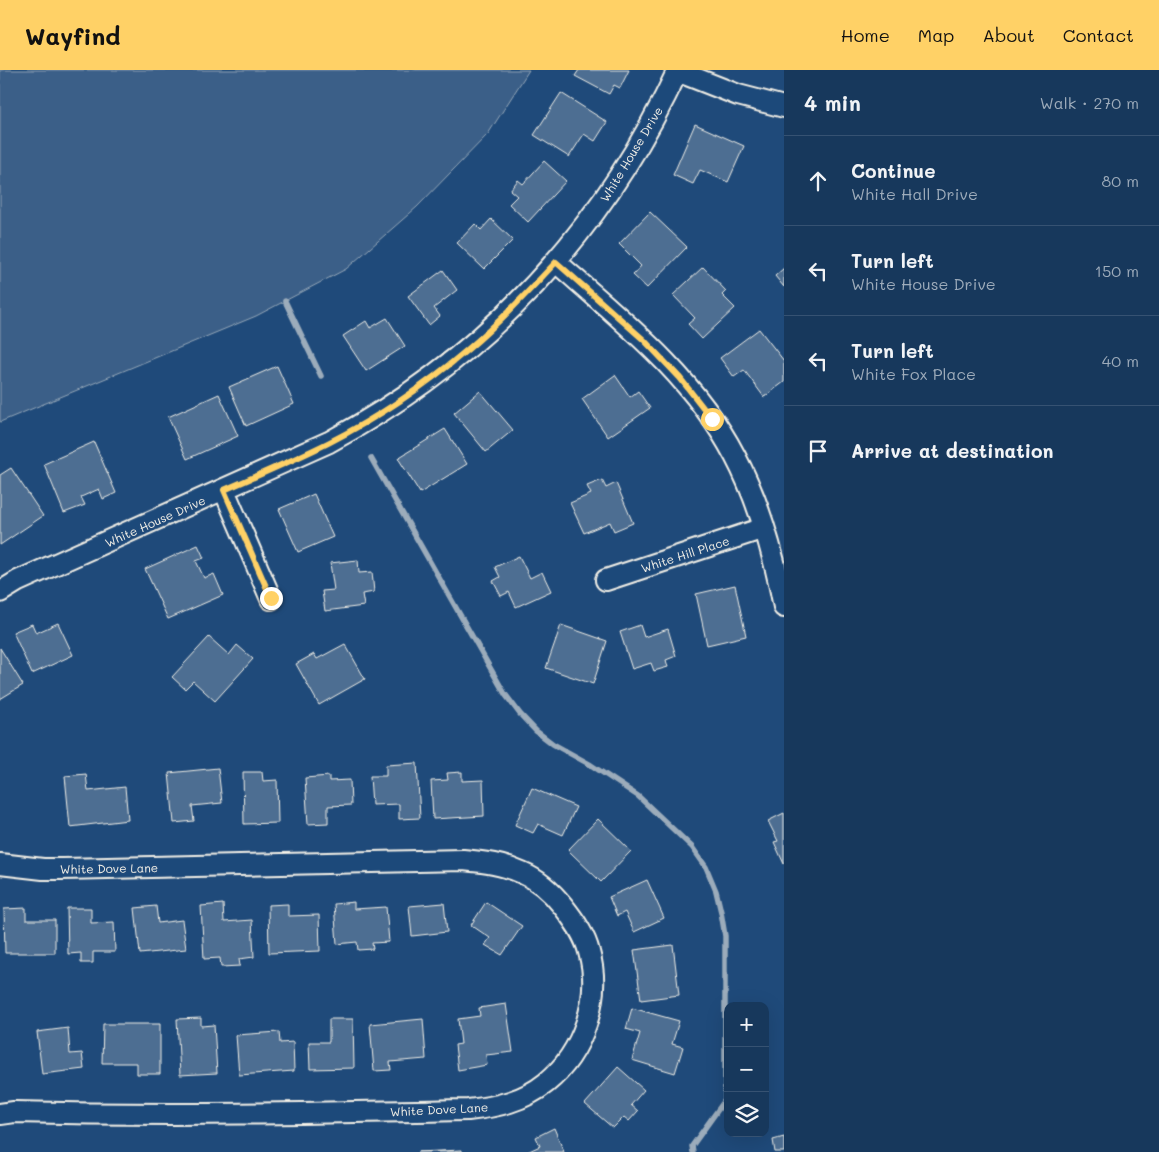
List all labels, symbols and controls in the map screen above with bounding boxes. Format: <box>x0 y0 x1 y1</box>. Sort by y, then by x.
text: Wayfind <box>25 20 121 51</box>
text: Home <box>841 23 890 47</box>
text: Map <box>918 23 954 47</box>
text: About <box>982 23 1035 47</box>
text: Contact <box>1063 23 1134 47</box>
text: 4 min <box>804 89 861 116</box>
text: Walk · 270 m <box>1040 92 1139 113</box>
street label: White House Drive <box>596 103 666 205</box>
text: Continue <box>851 158 936 183</box>
icon: ahead <box>804 167 832 195</box>
text: 80 m <box>1102 170 1139 191</box>
text: White Hall Drive <box>851 183 978 204</box>
text: Turn left <box>851 248 934 273</box>
icon: left <box>804 257 832 285</box>
text: 150 m <box>1095 260 1139 281</box>
text: White House Drive <box>851 273 996 294</box>
text: Turn left <box>851 338 934 363</box>
icon: left <box>804 347 832 375</box>
text: 40 m <box>1102 350 1139 371</box>
text: White Fox Place <box>851 363 976 384</box>
route start <box>701 408 724 431</box>
icon: arrive <box>804 437 832 465</box>
text: Arrive at destination <box>851 438 1054 463</box>
street label: White House Drive <box>102 492 208 550</box>
street label: White Hill Place <box>639 532 731 576</box>
route end <box>260 587 283 610</box>
street label: White Dove Lane <box>60 859 158 877</box>
map controls <box>724 1002 769 1137</box>
button: + <box>724 1002 769 1047</box>
button: − <box>724 1047 769 1092</box>
button: layers <box>724 1092 769 1137</box>
street label: White Dove Lane <box>389 1098 489 1120</box>

